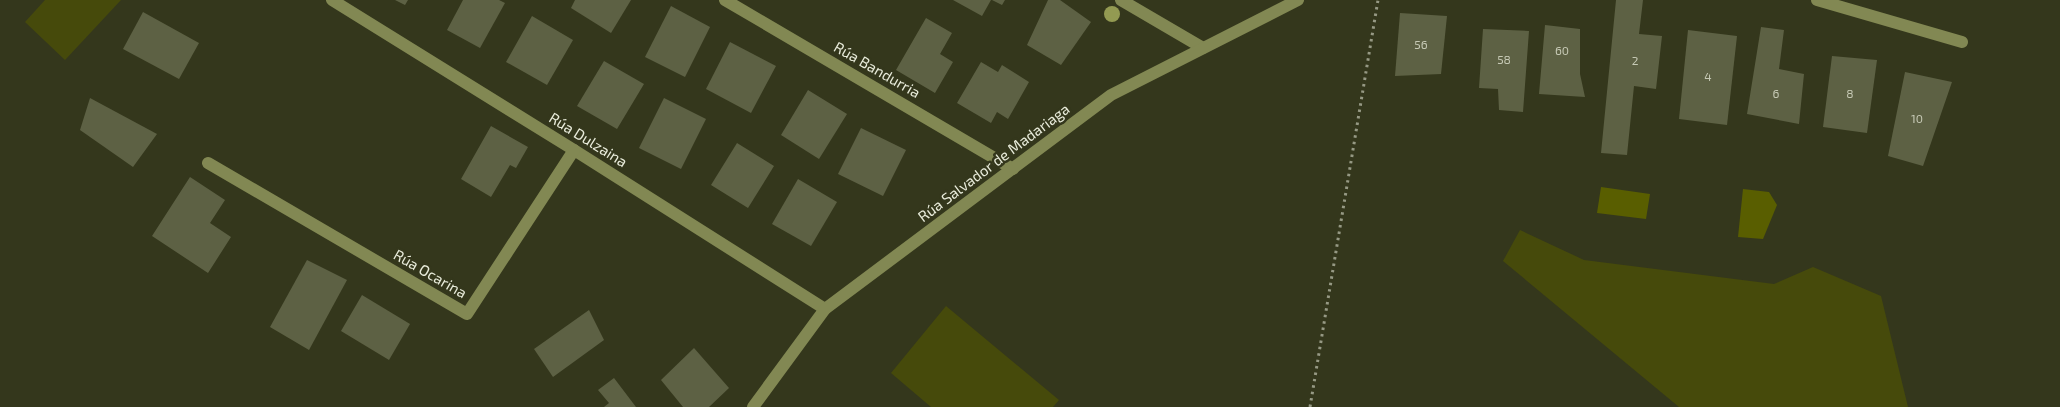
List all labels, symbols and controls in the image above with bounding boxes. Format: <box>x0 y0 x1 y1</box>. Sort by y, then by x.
street label: Rúa Bandurria <box>831 37 924 101</box>
house number: 56 <box>1414 37 1428 51</box>
house number: 60 <box>1555 43 1569 57</box>
house number: 58 <box>1497 52 1511 66</box>
house number: 2 <box>1632 53 1639 67</box>
house number: 4 <box>1704 69 1712 83</box>
house number: 6 <box>1773 86 1780 100</box>
house number: 8 <box>1846 86 1854 100</box>
street label: Rúa Salvador de Madariaga <box>914 99 1073 225</box>
street label: Rúa Dulzaina <box>546 108 631 170</box>
house number: 10 <box>1911 111 1923 125</box>
street label: Rúa Ocarina <box>391 245 470 301</box>

